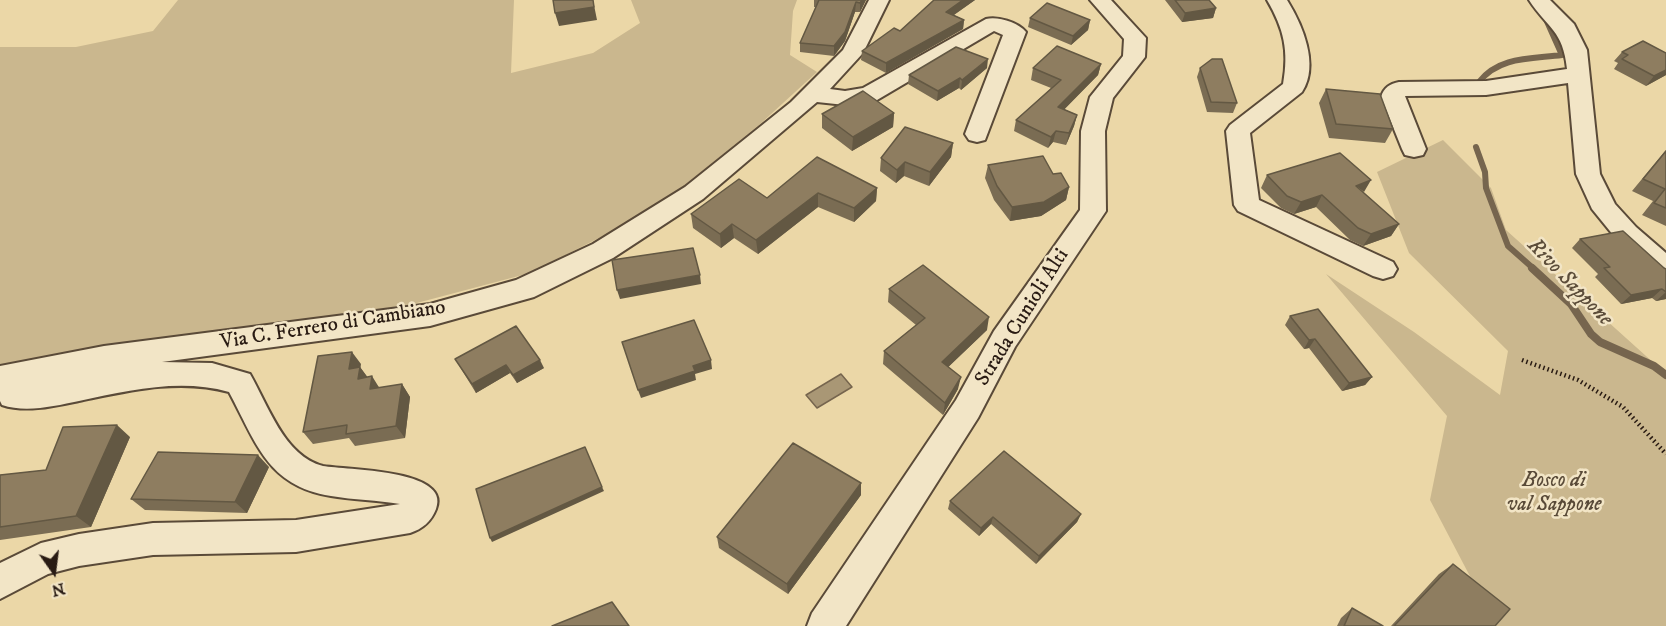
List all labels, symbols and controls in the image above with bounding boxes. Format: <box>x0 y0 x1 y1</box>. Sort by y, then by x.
water label: Rivo Sappone <box>1521 234 1617 332</box>
street label: Strada Cunioli Alti <box>971 245 1075 391</box>
street label: Via C. Ferrero di Cambiano <box>219 296 447 356</box>
park label: Bosco di val Sappone <box>1507 469 1601 519</box>
north arrow <box>24 542 84 602</box>
text: N <box>50 578 67 601</box>

